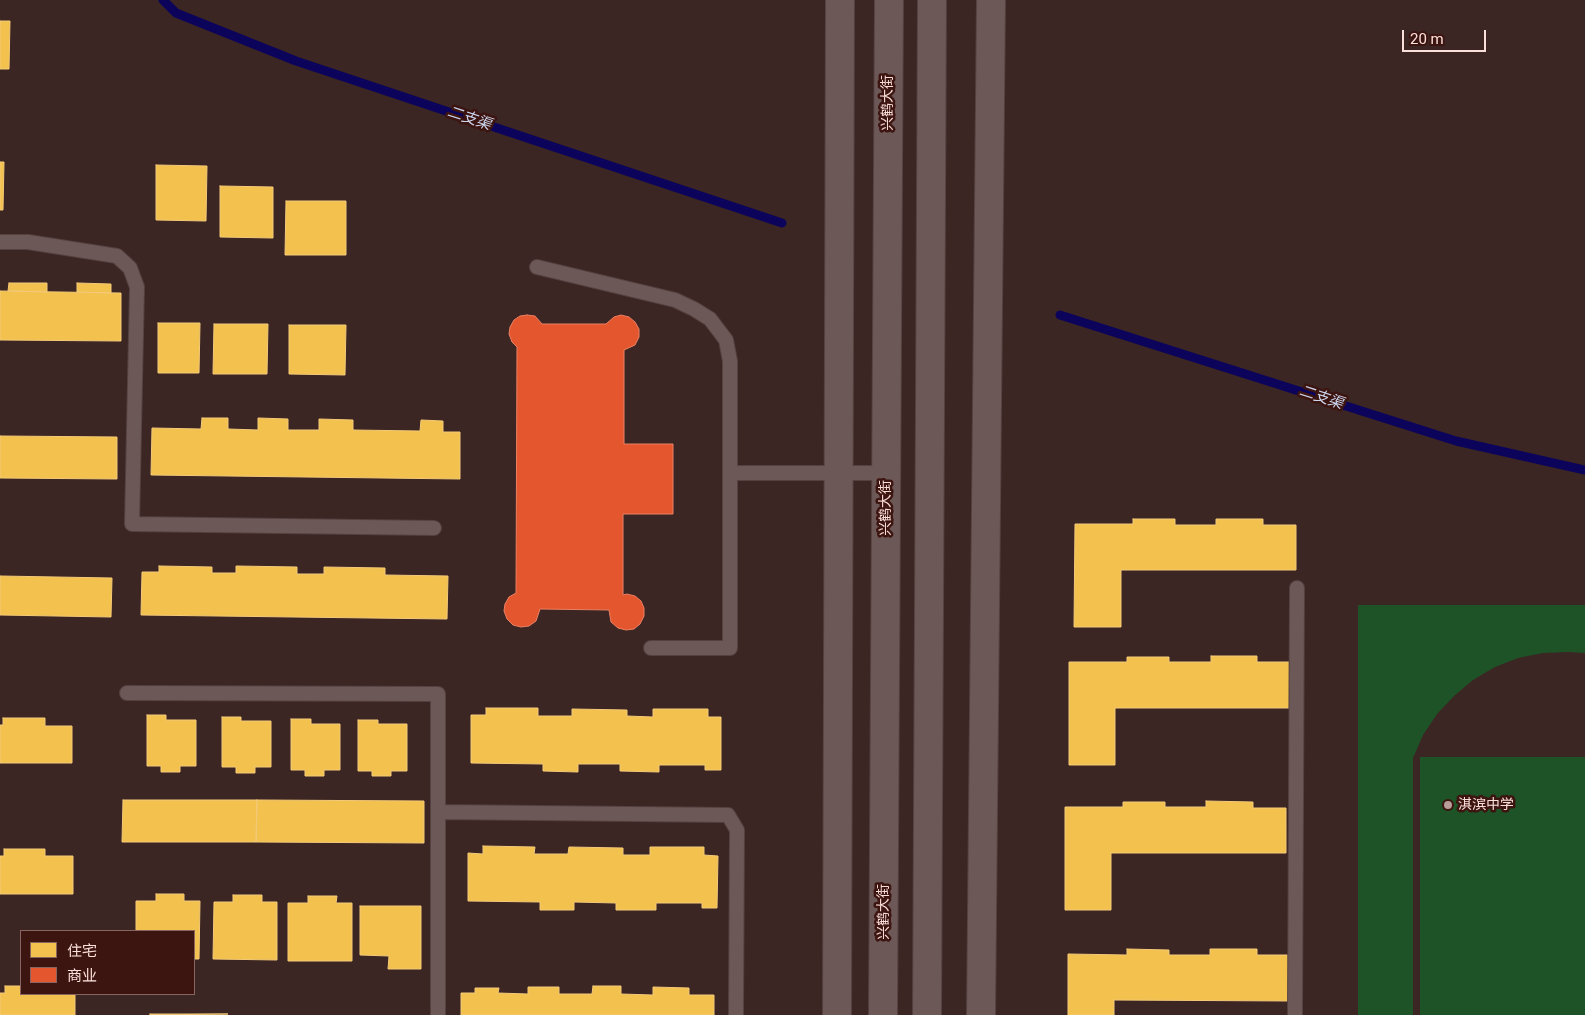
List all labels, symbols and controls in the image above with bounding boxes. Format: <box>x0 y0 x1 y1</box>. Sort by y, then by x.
scale bar <box>1405 20 1489 52</box>
text: 20 m <box>1410 30 1444 48</box>
street label: 兴鹤大街 <box>880 75 896 131</box>
water label: 二支渠 <box>445 103 493 135</box>
water label: 二支渠 <box>1297 382 1345 414</box>
street label: 兴鹤大街 <box>878 480 894 536</box>
place label: 淇滨中学 <box>1458 797 1514 813</box>
marker: 淇滨中学 <box>1442 799 1454 811</box>
street label: 兴鹤大街 <box>876 884 892 940</box>
legend <box>20 930 195 995</box>
text: 住宅 <box>67 942 97 960</box>
text: 商业 <box>67 967 97 985</box>

